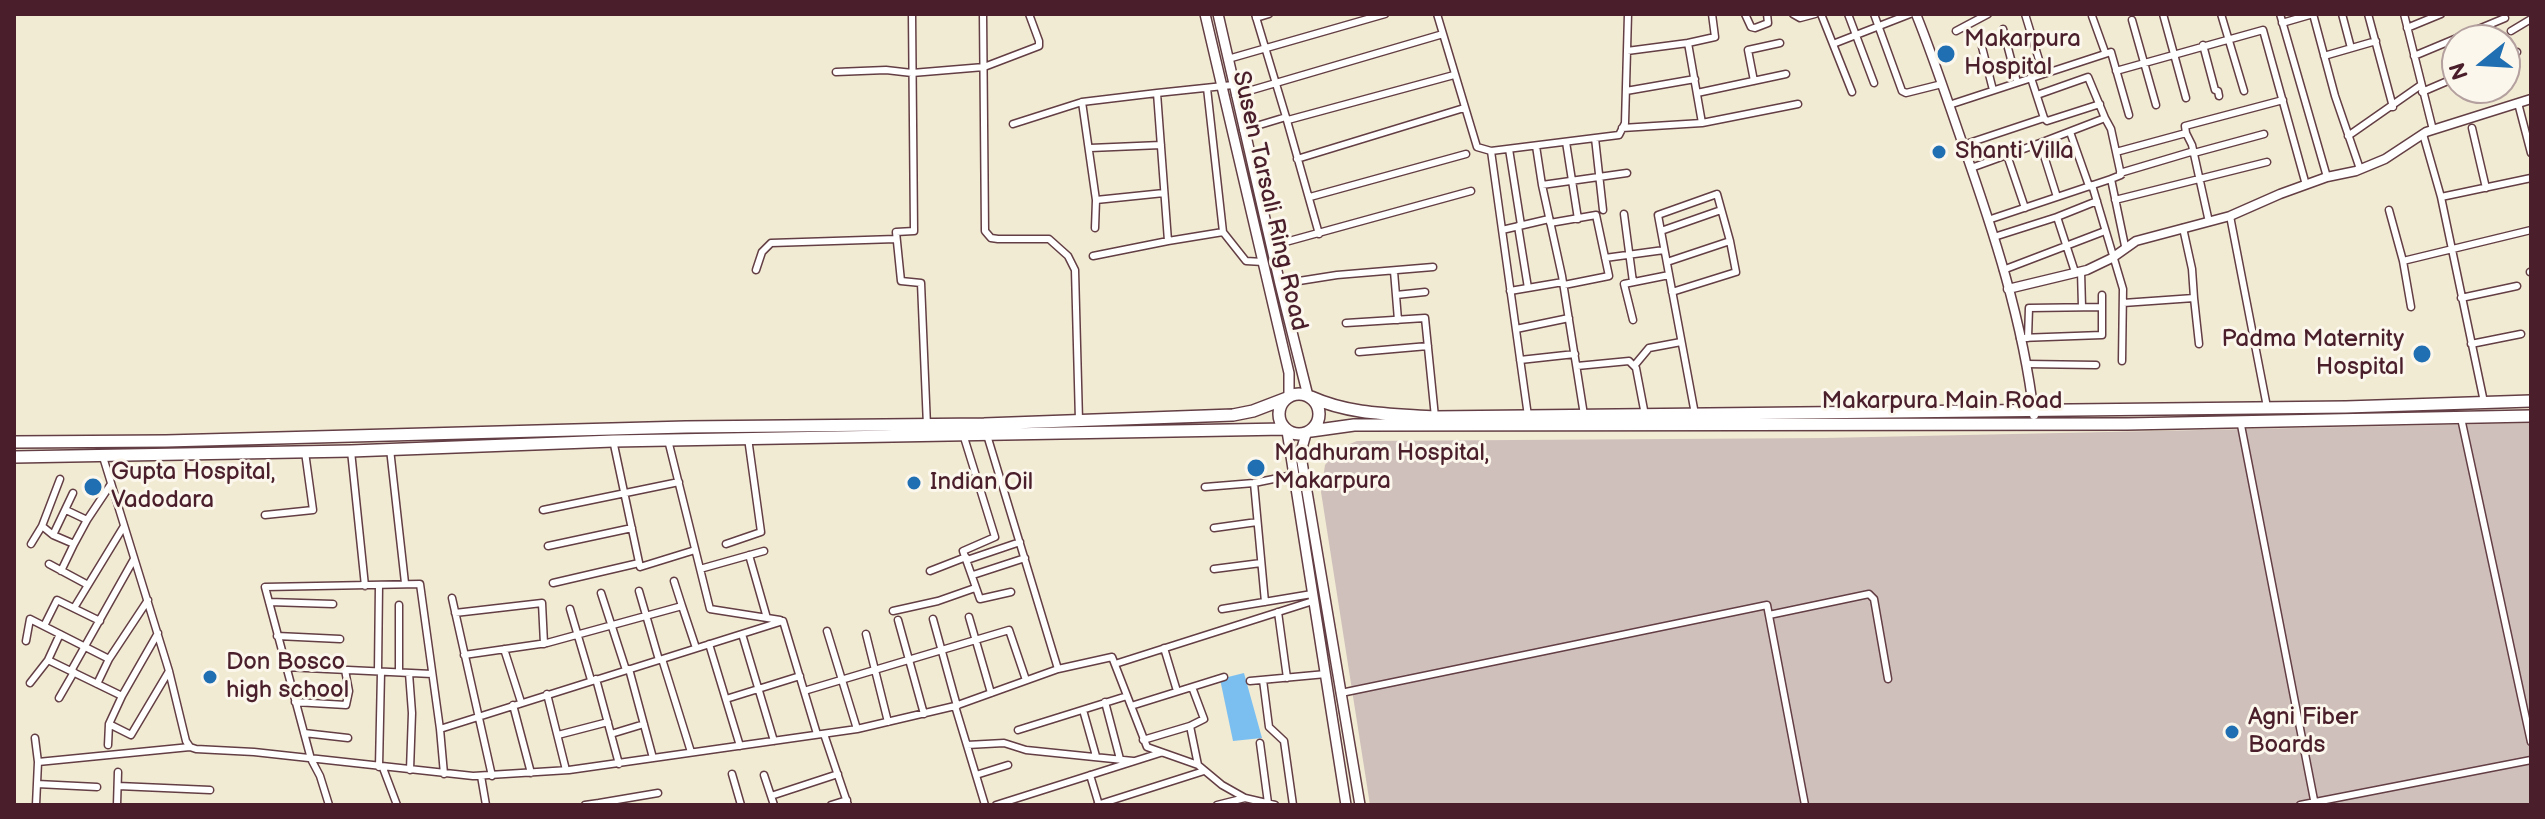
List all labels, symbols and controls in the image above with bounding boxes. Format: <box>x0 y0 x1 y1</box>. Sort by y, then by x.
north arrow <box>2441 24 2521 104</box>
place label: Makarpura Hospital <box>1964 26 2081 82</box>
marker: Makarpura Hospital <box>1935 43 1957 65</box>
text: N <box>2444 59 2475 83</box>
street label: Susen Tarsali Ring Road <box>1225 68 1313 334</box>
place label: Shanti Villa <box>1955 138 2074 166</box>
marker: Shanti Villa <box>1930 143 1948 161</box>
place label: Padma Maternity Hospital <box>2221 326 2404 382</box>
marker: Padma Maternity Hospital <box>2411 343 2433 365</box>
street label: Makarpura Main Road <box>1821 388 2063 416</box>
place label: Madhuram Hospital, Makarpura <box>1274 440 1489 496</box>
marker: Madhuram Hospital, Makarpura <box>1245 457 1267 479</box>
place label: Gupta Hospital, Vadodara <box>111 459 275 515</box>
place label: Indian Oil <box>930 469 1033 497</box>
marker: Indian Oil <box>905 474 923 492</box>
marker: Gupta Hospital, Vadodara <box>82 476 104 498</box>
place label: Don Bosco high school <box>226 649 349 705</box>
marker: Don Bosco high school <box>201 668 219 686</box>
place label: Agni Fiber Boards <box>2248 704 2358 760</box>
marker: Agni Fiber Boards <box>2223 723 2241 741</box>

